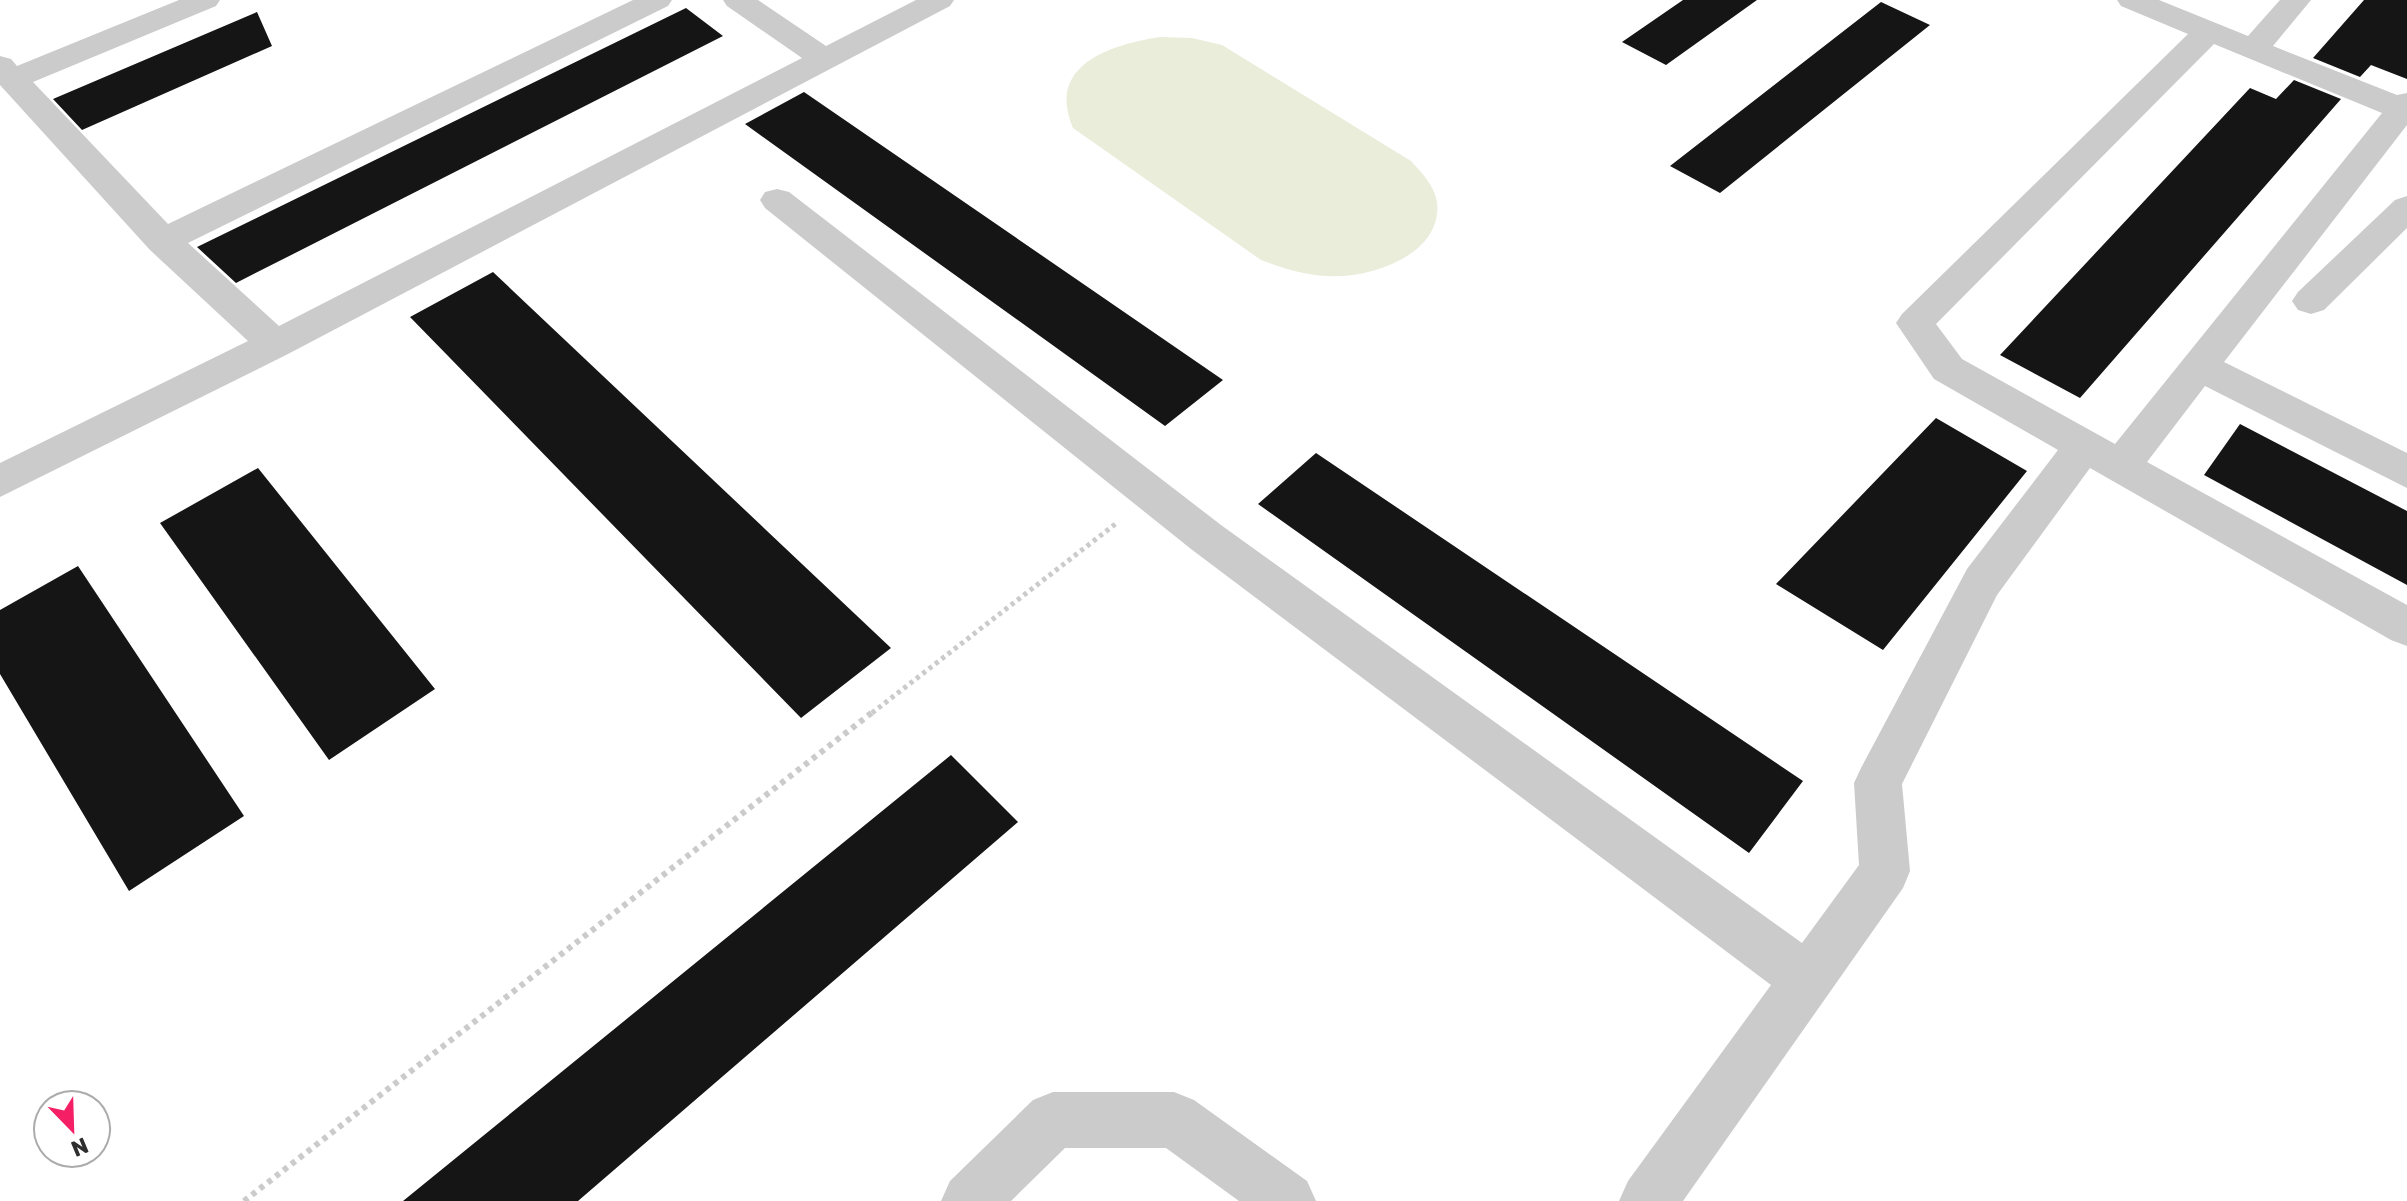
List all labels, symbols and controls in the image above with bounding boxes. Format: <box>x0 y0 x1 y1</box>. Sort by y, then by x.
north arrow <box>32 1089 112 1169</box>
text: N <box>67 1131 92 1162</box>

